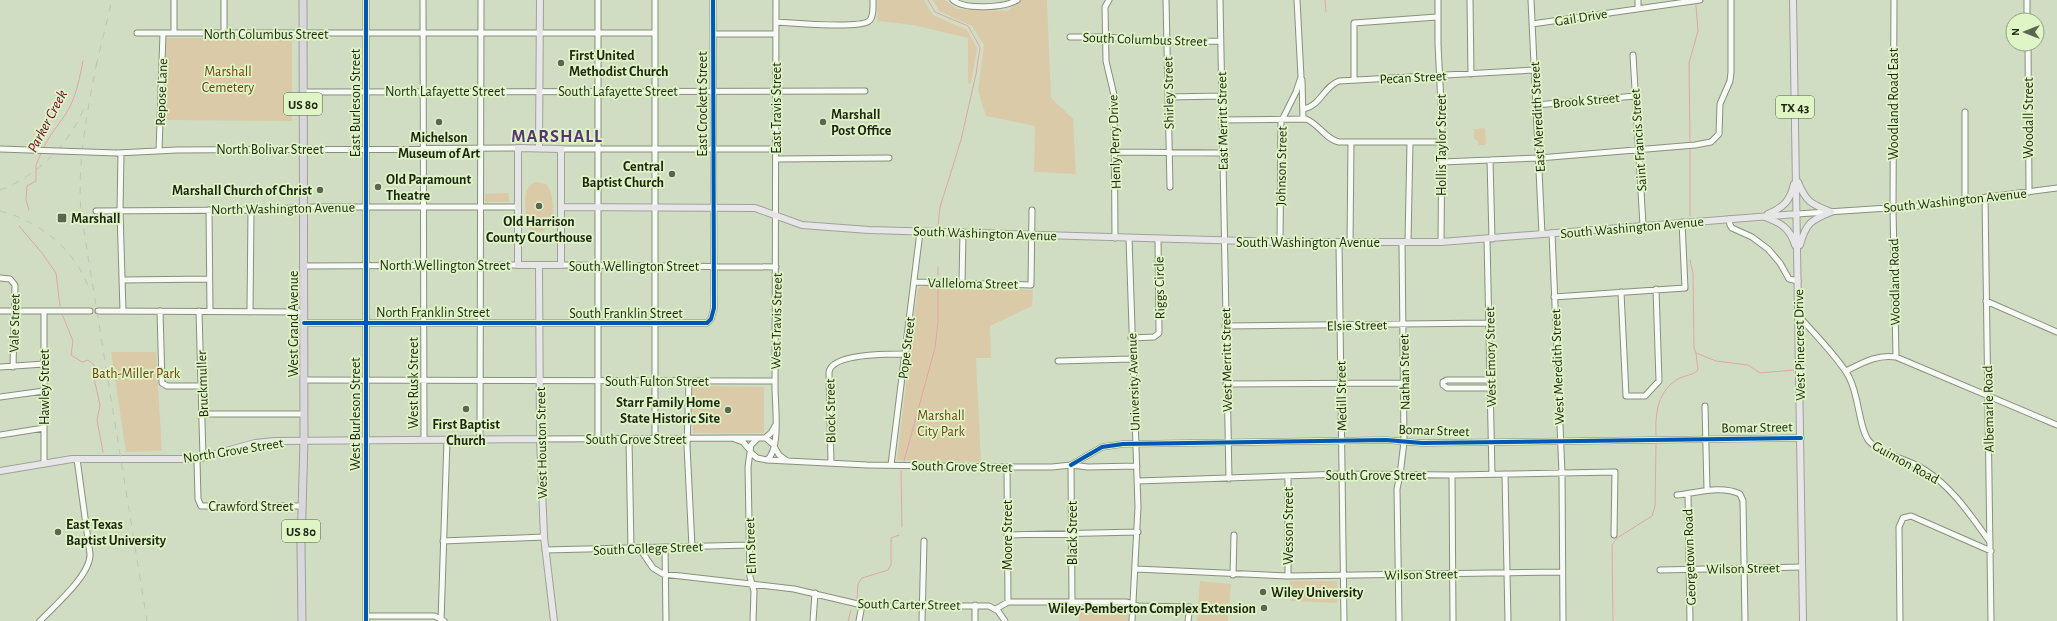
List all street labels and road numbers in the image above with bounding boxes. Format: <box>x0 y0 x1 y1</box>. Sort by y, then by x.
street label: Gail Drive <box>1554 7 1608 29</box>
street label: North Columbus Street <box>204 28 329 42</box>
street label: South Columbus Street <box>1082 31 1208 49</box>
street label: Woodland Road East <box>1887 47 1901 160</box>
street label: East Burleson Street <box>349 48 363 157</box>
street label: East Crockett Street <box>696 51 710 157</box>
street label: Shirley Street <box>1161 56 1177 130</box>
street label: Repose Lane <box>154 58 170 126</box>
street label: East Meredith Street <box>1528 61 1548 173</box>
street label: East Travis Street <box>770 62 784 154</box>
street label: Pecan Street <box>1379 69 1448 87</box>
street label: East Merritt Street <box>1215 71 1231 170</box>
street label: Woodall Street <box>2022 77 2036 159</box>
street label: North Lafayette Street <box>385 85 505 99</box>
street label: South Lafayette Street <box>558 85 678 99</box>
street label: Saint Francis Street <box>1628 88 1650 192</box>
street label: Brook Street <box>1552 91 1621 111</box>
road number: US 80 <box>284 93 322 115</box>
street label: Hollis Taylor Street <box>1435 93 1449 196</box>
street label: Henly Perry Drive <box>1106 95 1124 189</box>
road number: TX 43 <box>1776 96 1814 118</box>
street label: Johnson Street <box>1274 126 1290 206</box>
street label: North Bolivar Street <box>216 143 324 157</box>
street label: South Washington Avenue <box>1883 187 2027 215</box>
street label: North Washington Avenue <box>211 201 355 217</box>
street label: South Washington Avenue <box>1560 215 1704 241</box>
street label: South Washington Avenue <box>913 224 1057 244</box>
street label: South Washington Avenue <box>1236 236 1380 250</box>
street label: Woodland Road <box>1887 238 1903 326</box>
street label: Riggs Circle <box>1152 256 1168 319</box>
street label: North Wellington Street <box>380 259 511 273</box>
street label: South Wellington Street <box>569 260 700 274</box>
street label: West Grand Avenue <box>287 271 301 377</box>
street label: West Travis Street <box>769 272 785 369</box>
street label: Valleloma Street <box>928 276 1019 292</box>
street label: West Pinecrest Drive <box>1792 289 1808 401</box>
street label: Vale Street <box>7 293 23 353</box>
street label: North Franklin Street <box>376 306 490 320</box>
street label: West Emory Street <box>1483 306 1499 407</box>
street label: South Franklin Street <box>569 307 683 321</box>
street label: West Merritt Street <box>1219 307 1235 412</box>
street label: West Meredith Street <box>1549 308 1567 425</box>
street label: Pope Street <box>896 316 918 380</box>
street label: Elsie Street <box>1327 318 1388 334</box>
street label: University Avenue <box>1125 333 1143 431</box>
street label: Nathan Street <box>1397 333 1413 410</box>
street label: West Rusk Street <box>407 337 421 429</box>
street label: Hawley Street <box>38 348 52 425</box>
street label: Bruckmuller <box>195 350 211 418</box>
street label: West Burleson Street <box>349 357 363 471</box>
street label: Medill Street <box>1334 360 1350 431</box>
street label: Albemarle Road <box>1981 365 1997 453</box>
street label: South Fulton Street <box>605 375 709 389</box>
street label: Block Street <box>823 378 839 444</box>
street label: West Houston Street <box>534 386 550 499</box>
street label: Bomar Street <box>1721 420 1793 436</box>
street label: Bomar Street <box>1398 423 1470 439</box>
street label: South Grove Street <box>585 433 687 447</box>
street label: North Grove Street <box>182 436 285 466</box>
street label: Guimon Road <box>1870 439 1941 487</box>
street label: South Grove Street <box>911 459 1013 475</box>
street label: South Grove Street <box>1325 469 1427 483</box>
street label: Wesson Street <box>1282 487 1296 565</box>
street label: Moore Street <box>1001 499 1015 570</box>
street label: Crawford Street <box>209 500 294 514</box>
street label: Black Street <box>1066 500 1080 565</box>
street label: Georgetown Road <box>1681 508 1699 606</box>
street label: Elm Street <box>743 517 759 575</box>
road number: US 80 <box>282 520 320 542</box>
street label: South College Street <box>593 540 704 558</box>
street label: Wilson Street <box>1706 561 1781 577</box>
street label: Wilson Street <box>1384 567 1459 583</box>
street label: South Carter Street <box>857 597 961 613</box>

